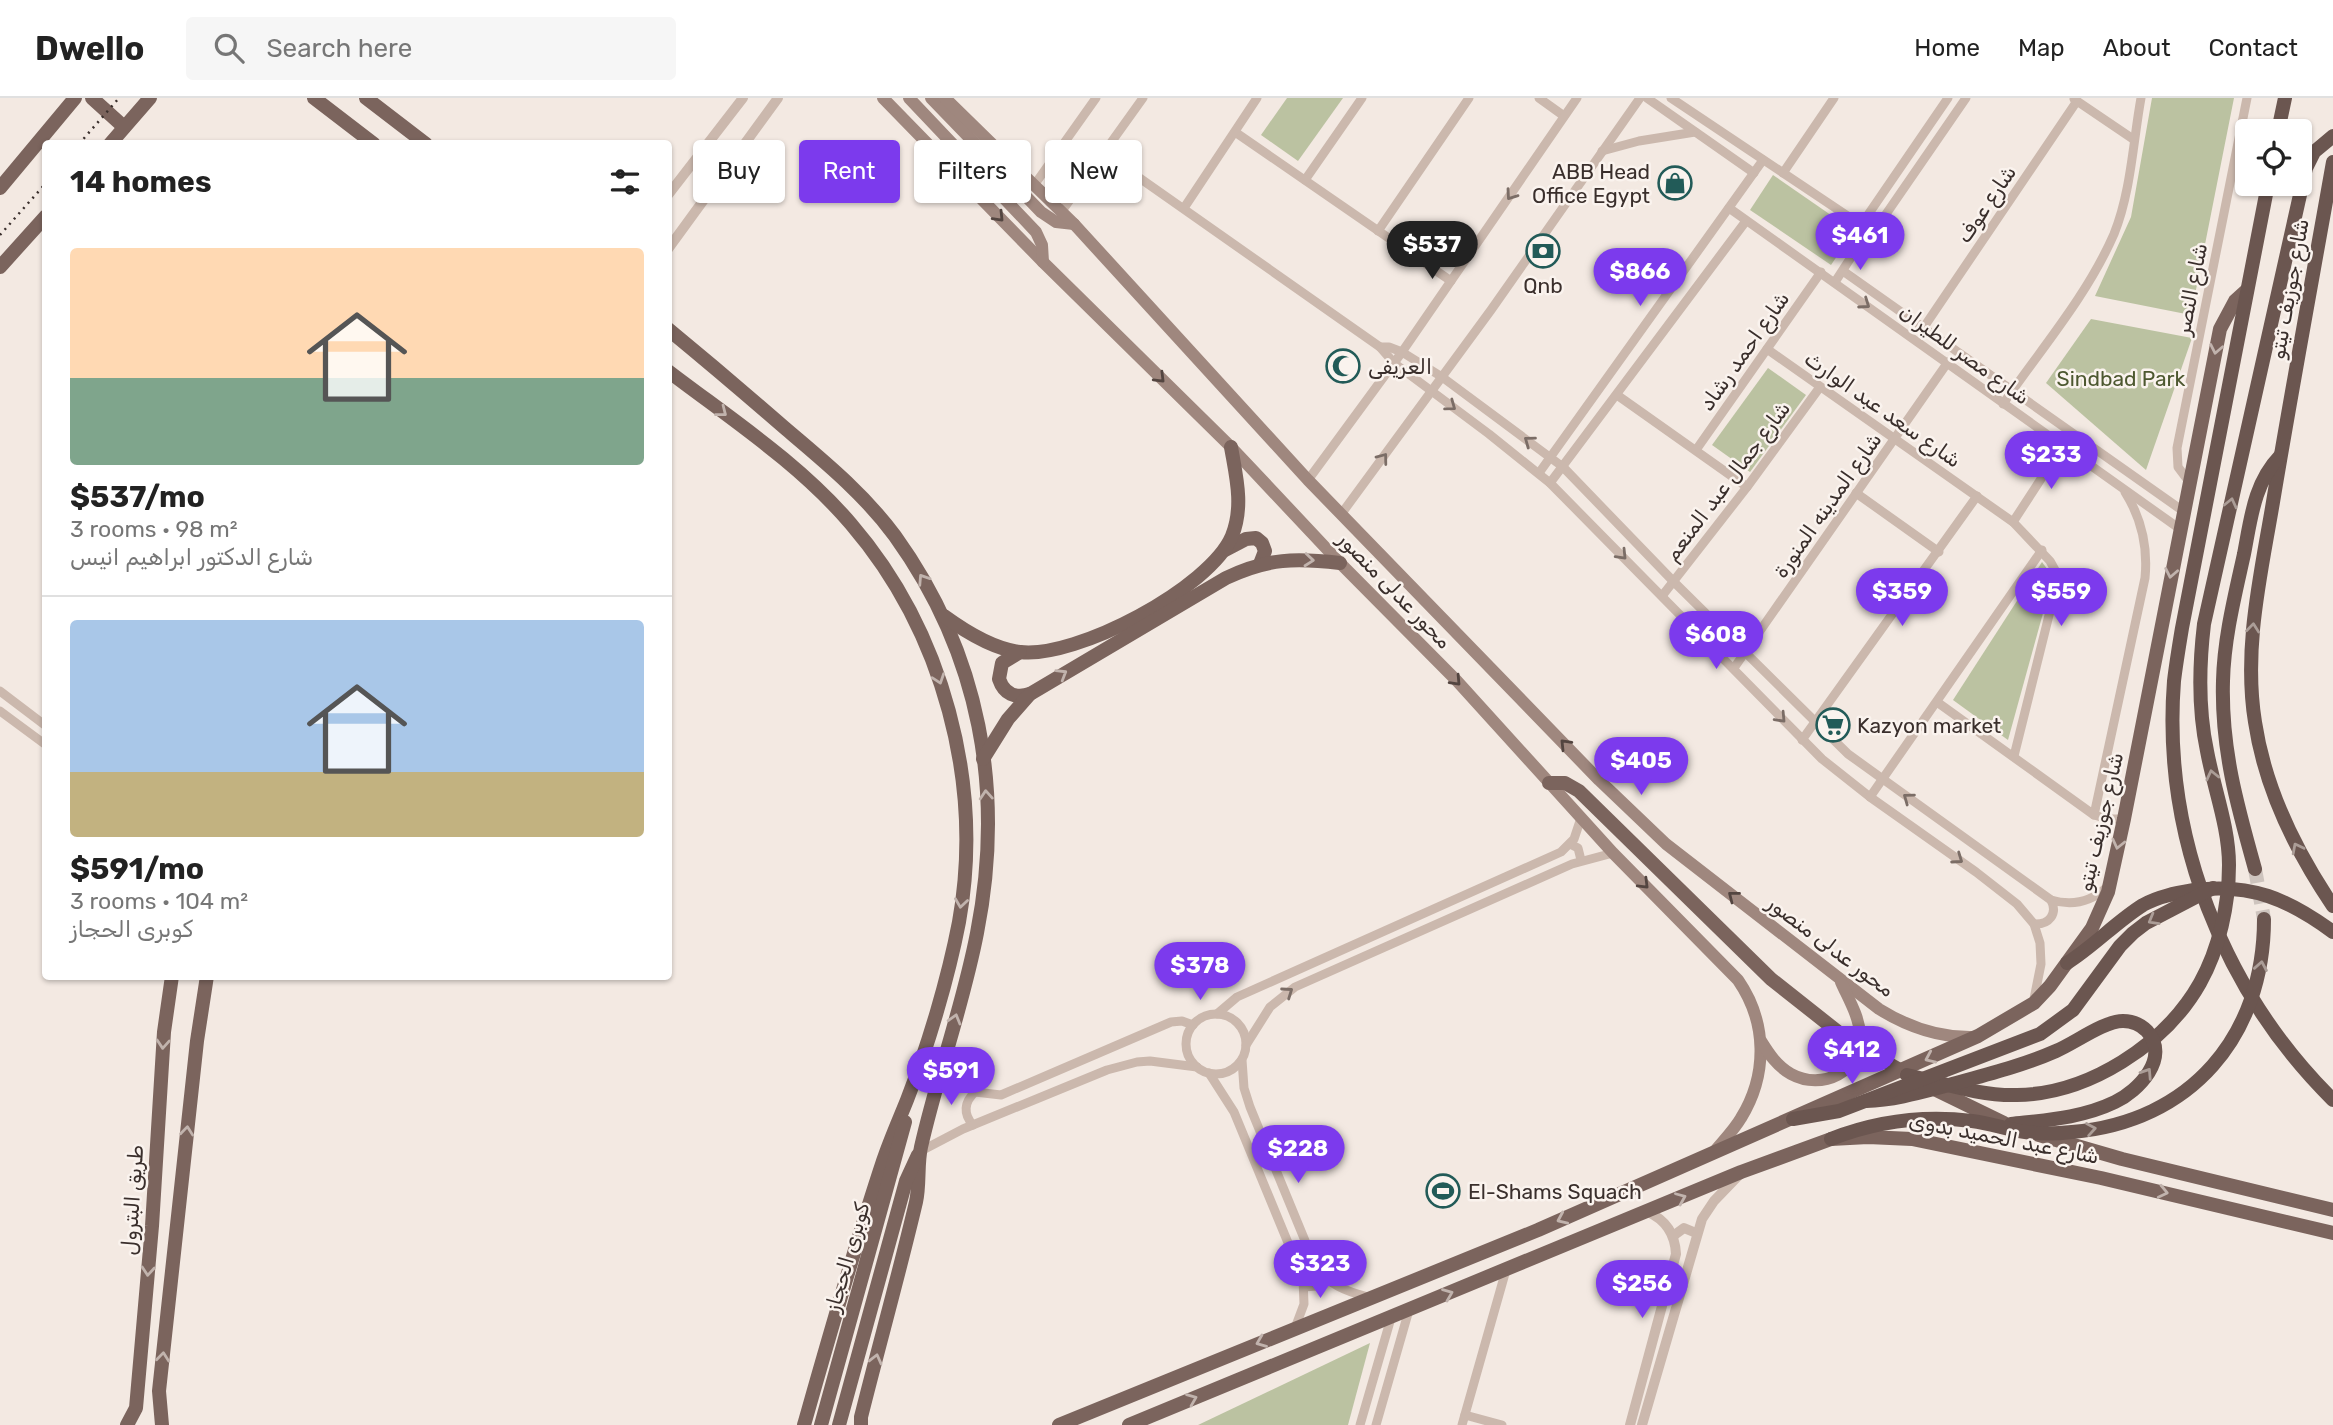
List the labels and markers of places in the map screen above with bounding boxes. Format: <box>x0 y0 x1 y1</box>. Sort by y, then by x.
place label: ABB Head Office Egypt <box>1532 159 1650 208</box>
shop icon: ABB Head Office Egypt <box>1656 164 1694 202</box>
pin: $461 <box>1819 212 1901 272</box>
pin: $537 <box>1391 222 1473 281</box>
bank icon: Qnb <box>1524 232 1562 270</box>
pin: $866 <box>1599 248 1681 308</box>
place label: Qnb <box>1523 273 1563 298</box>
mosque icon: العريفى <box>1324 347 1362 385</box>
place label: العريفى <box>1368 354 1432 379</box>
pin: $233 <box>2010 432 2092 491</box>
pin: $359 <box>1861 568 1943 628</box>
pin: $559 <box>2020 568 2102 628</box>
pin: $608 <box>1675 612 1757 671</box>
supermarket icon: Kazyon market <box>1814 706 1852 744</box>
place label: Kazyon market <box>1857 713 2001 738</box>
pin: $405 <box>1600 738 1682 797</box>
pin: $378 <box>1159 942 1241 1002</box>
pin: $412 <box>1811 1026 1893 1086</box>
pin: $591 <box>910 1048 992 1107</box>
pin: $228 <box>1257 1126 1339 1185</box>
sports icon: El-Shams Squach <box>1424 1172 1462 1210</box>
place label: El-Shams Squach <box>1468 1179 1642 1204</box>
pin: $323 <box>1279 1240 1361 1300</box>
pin: $256 <box>1601 1260 1683 1320</box>

